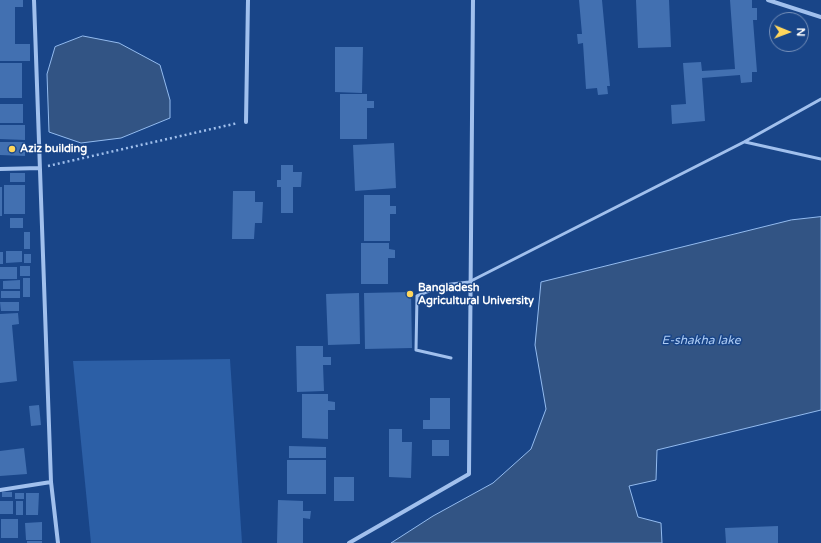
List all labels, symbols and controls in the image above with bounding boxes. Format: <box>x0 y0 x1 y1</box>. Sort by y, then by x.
north arrow <box>769 12 809 52</box>
text: N <box>794 28 807 37</box>
place label: Aziz building <box>20 142 87 156</box>
marker: Aziz building <box>7 144 17 154</box>
place label: Bangladesh Agricultural University <box>418 281 534 307</box>
marker: Bangladesh Agricultural University <box>405 289 415 299</box>
water label: E-shakha lake <box>661 334 741 348</box>

